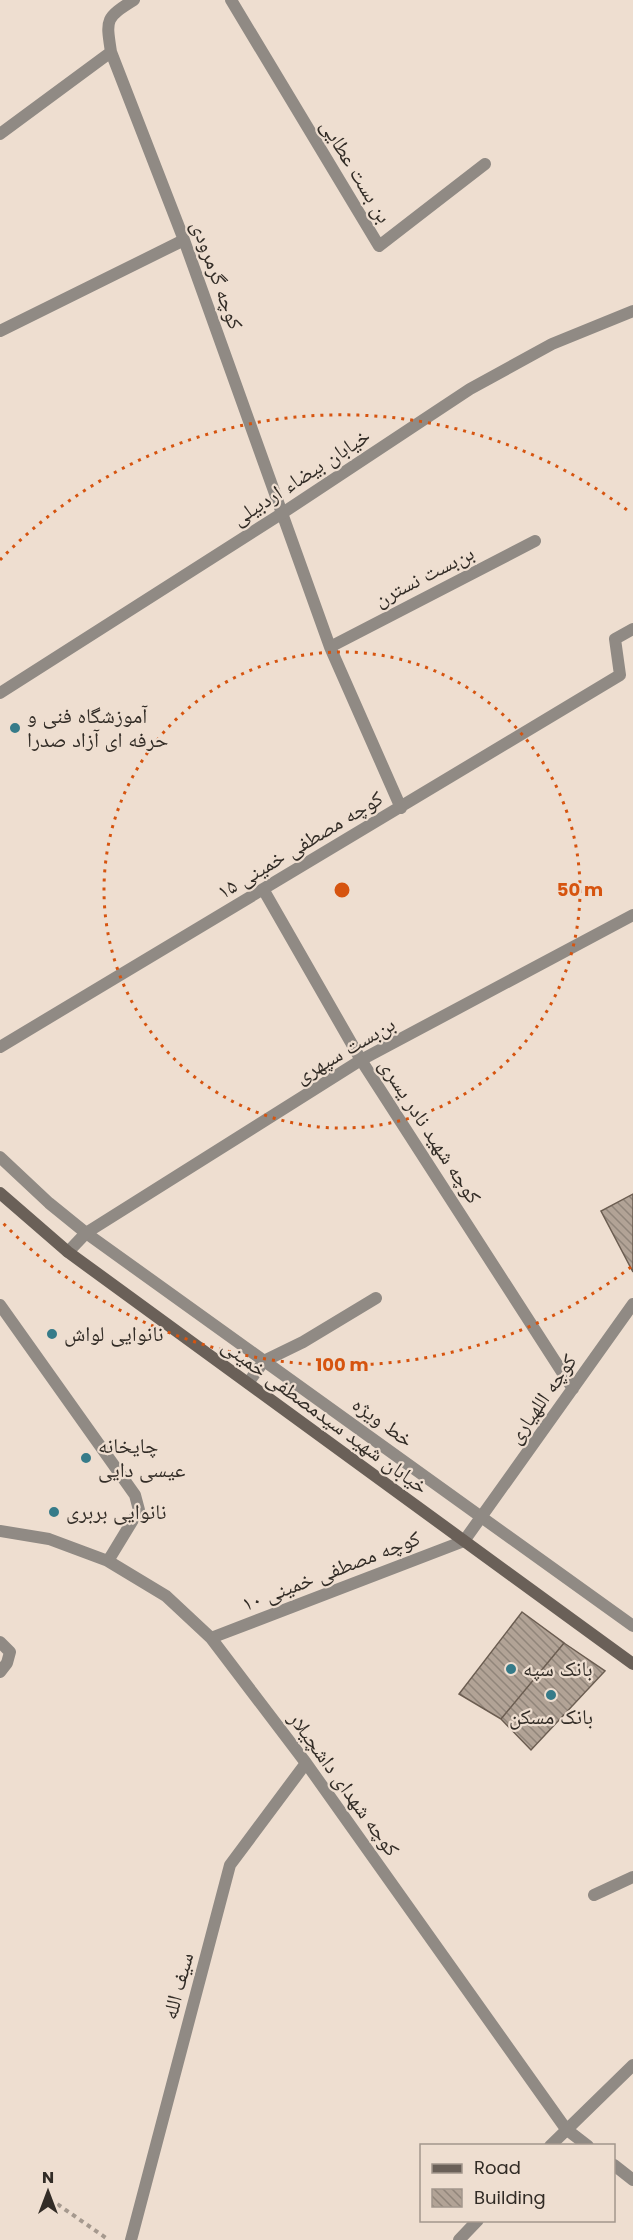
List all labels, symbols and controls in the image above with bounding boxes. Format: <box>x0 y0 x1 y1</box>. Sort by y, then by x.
street label: بن بست عطایی <box>314 113 399 228</box>
street label: کوچه گرمرودی <box>184 216 251 333</box>
street label: خیابان بیضاء اردبیلی <box>226 421 376 532</box>
street label: بن‌بست نسترن <box>369 538 479 613</box>
place label: آموزشگاه فنی و حرفه ای آزاد صدرا <box>27 701 168 754</box>
marker: آموزشگاه فنی و حرفه ای آزاد صدرا <box>8 721 22 735</box>
street label: کوچه مصطفی خمینی ۱۵ <box>211 783 388 906</box>
text: 50 m <box>557 877 603 902</box>
centre of rings <box>332 880 352 900</box>
street label: بن‌بست سپهری <box>289 1009 400 1090</box>
street label: کوچه شهید نادر یسری <box>373 1052 488 1209</box>
place label: نانوایی لواش <box>64 1319 163 1348</box>
marker: نانوایی لواش <box>45 1327 59 1341</box>
street label: خیابان شهید سیدمصطفی خمینی <box>216 1331 435 1500</box>
street label: کوچه اللهیاری <box>500 1348 583 1449</box>
text: 100 m <box>315 1352 369 1377</box>
street label: خط ویژه <box>347 1389 420 1454</box>
place label: چایخانه عیسی دایی <box>98 1431 186 1484</box>
marker: چایخانه عیسی دایی <box>79 1451 93 1465</box>
place label: نانوایی بربری <box>66 1497 166 1526</box>
marker: نانوایی بربری <box>47 1505 61 1519</box>
street label: کوچه مصطفی خمینی ۱۰ <box>237 1523 424 1618</box>
place label: بانک سپه <box>523 1654 593 1683</box>
marker: بانک سپه <box>504 1662 518 1676</box>
marker: بانک مسکن <box>544 1688 558 1702</box>
place label: بانک مسکن <box>509 1702 593 1731</box>
street label: کوچه شهدای داشچیلار <box>281 1705 407 1862</box>
street label: سیف الله <box>155 1949 200 2023</box>
legend <box>420 2144 615 2222</box>
text: Road <box>474 2155 521 2180</box>
north arrow <box>18 2162 78 2222</box>
text: N <box>42 2166 54 2189</box>
text: Building <box>474 2185 546 2210</box>

